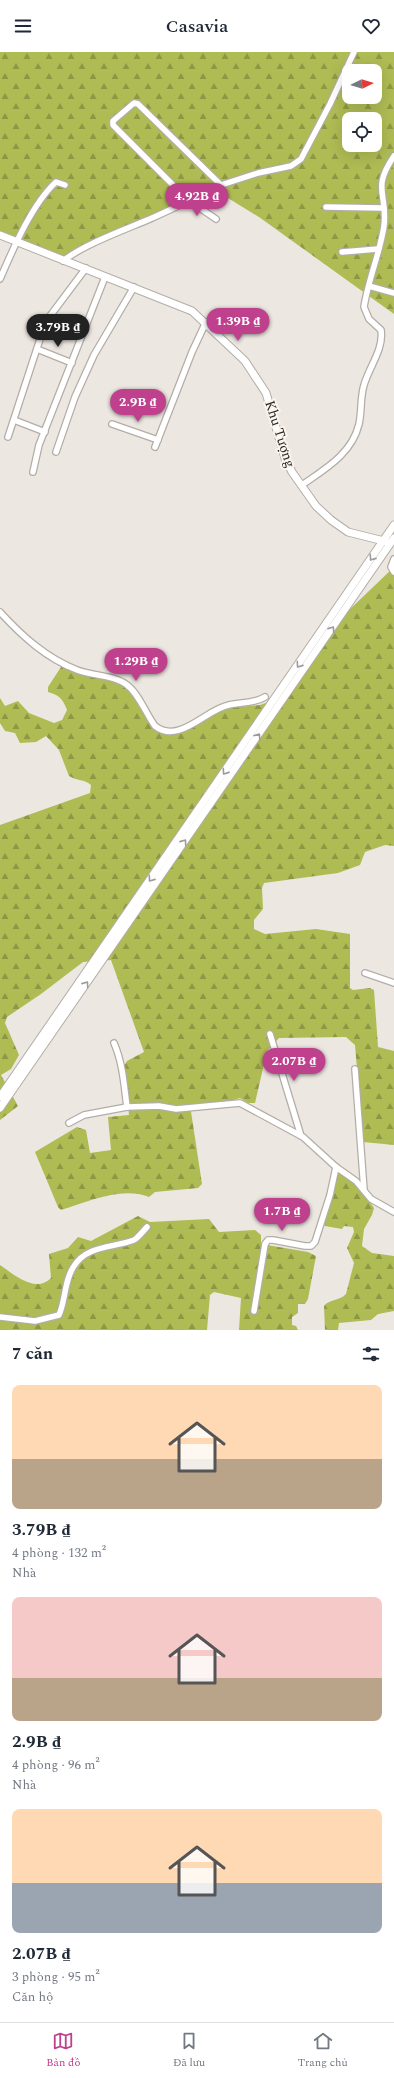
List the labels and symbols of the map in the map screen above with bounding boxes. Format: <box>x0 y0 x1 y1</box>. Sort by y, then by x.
north arrow <box>342 64 382 104</box>
pin: 4.92B ₫ <box>160 183 234 217</box>
pin: 1.39B ₫ <box>201 308 275 342</box>
pin: 3.79B ₫ <box>21 314 95 348</box>
pin: 2.9B ₫ <box>105 389 171 423</box>
street label: Khu Tượng <box>259 398 301 470</box>
one-way arrow <box>370 554 377 561</box>
one-way arrow <box>327 626 334 633</box>
pin: 1.29B ₫ <box>99 648 173 682</box>
one-way arrow <box>297 660 304 667</box>
one-way arrow <box>253 733 260 740</box>
one-way arrow <box>223 767 230 774</box>
one-way arrow <box>179 840 186 847</box>
one-way arrow <box>149 874 156 881</box>
one-way arrow <box>81 981 89 988</box>
pin: 2.07B ₫ <box>257 1048 331 1082</box>
pin: 1.7B ₫ <box>249 1198 315 1232</box>

